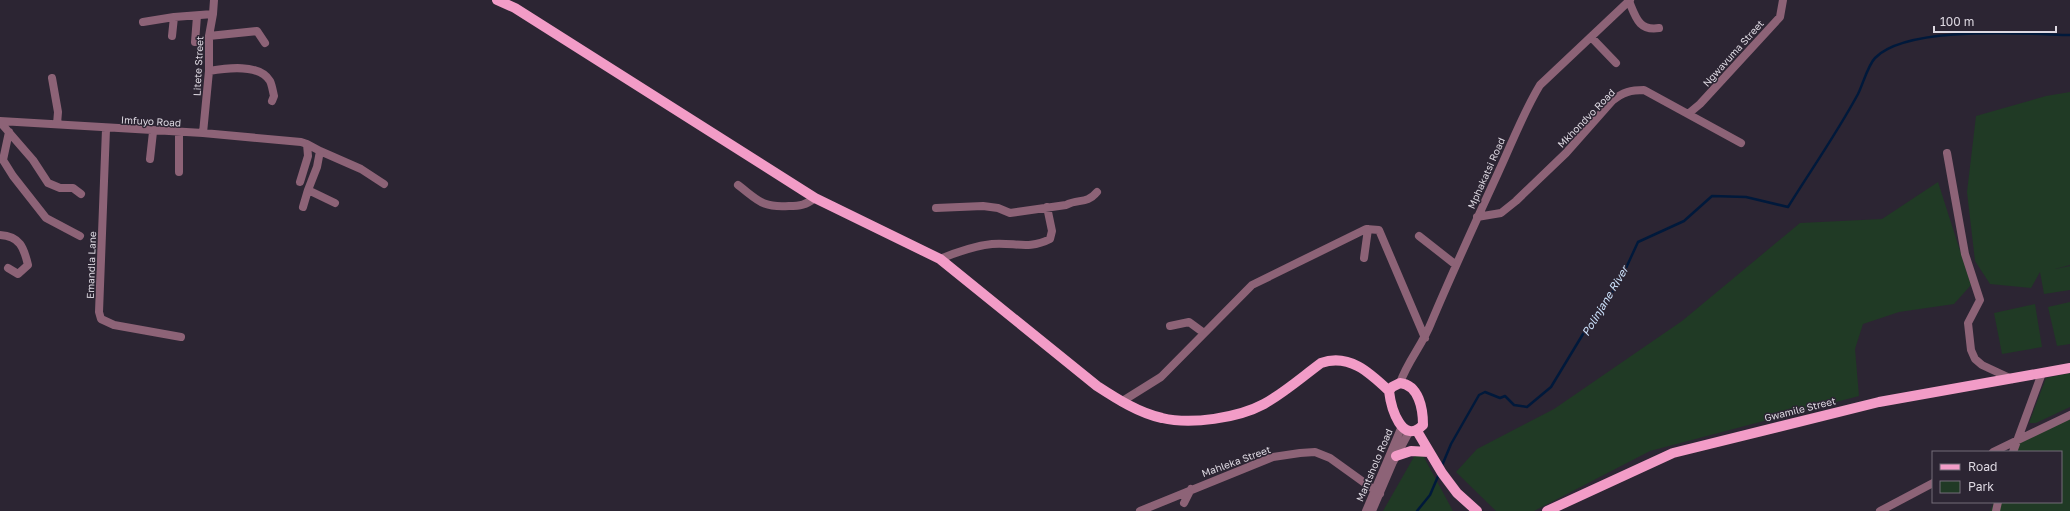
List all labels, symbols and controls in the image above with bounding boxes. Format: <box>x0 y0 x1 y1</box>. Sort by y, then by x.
scale bar <box>1934 8 2056 34</box>
text: 100 m <box>1940 14 1974 29</box>
street label: Ngwavuma Street <box>1700 17 1766 89</box>
street label: Litete Street <box>190 36 206 96</box>
street label: Mkhondvo Road <box>1555 86 1617 150</box>
street label: Imfuyo Road <box>121 113 181 129</box>
street label: Mphakatsi Road <box>1465 136 1507 210</box>
street label: Emandla Lane <box>84 231 98 299</box>
water label: Polinjane River <box>1579 262 1632 338</box>
street label: Gwamile Street <box>1763 394 1837 424</box>
street label: Mantsholo Road <box>1353 427 1395 503</box>
street label: Mahleka Street <box>1200 443 1272 479</box>
legend <box>1932 451 2062 503</box>
text: Road <box>1968 459 1997 474</box>
text: Park <box>1968 479 1994 494</box>

